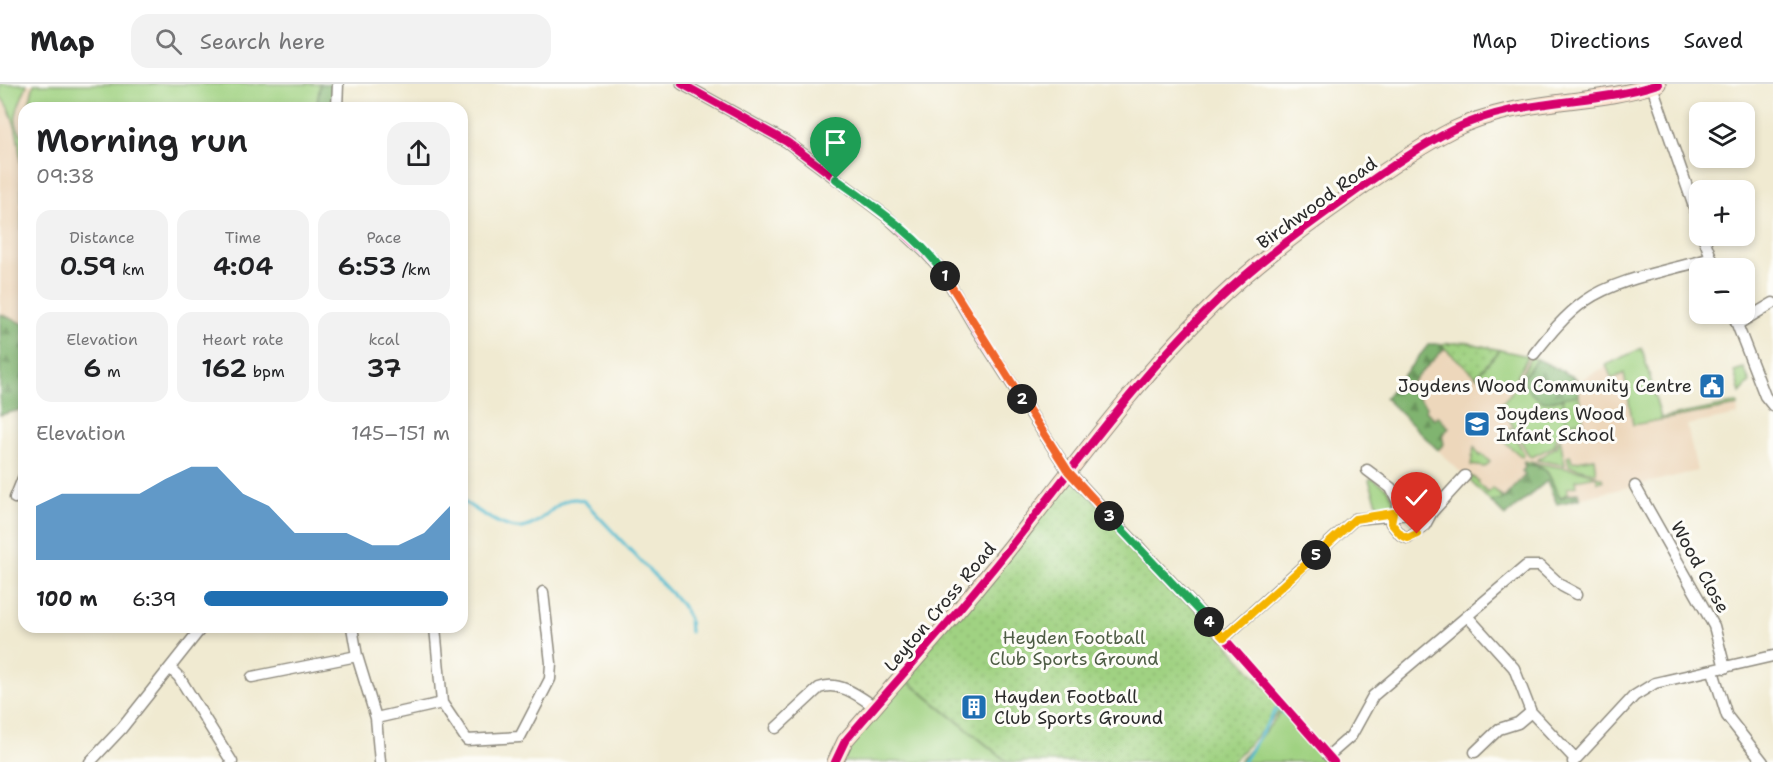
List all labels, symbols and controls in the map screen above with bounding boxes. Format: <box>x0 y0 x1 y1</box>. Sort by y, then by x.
search box <box>131 14 551 68</box>
text: Map <box>30 22 95 60</box>
icon: search <box>152 25 185 58</box>
text: Search here <box>200 27 325 56</box>
text: Map <box>1472 27 1517 55</box>
text: Directions <box>1550 27 1650 55</box>
text: Saved <box>1683 27 1743 55</box>
map controls <box>1689 102 1755 324</box>
button: layers <box>1689 102 1755 168</box>
pin <box>810 117 861 179</box>
text: Morning run <box>36 118 248 163</box>
button: share <box>387 122 450 185</box>
icon: arrive <box>819 126 852 159</box>
street label: Birchwood Road <box>1252 151 1382 255</box>
text: 09:38 <box>36 163 95 189</box>
button: + <box>1689 180 1755 246</box>
text: Distance <box>69 227 135 248</box>
text: Time <box>225 227 261 248</box>
text: Pace <box>366 227 402 248</box>
text: 0.59 <box>59 248 116 283</box>
text: 4:04 <box>213 248 273 283</box>
text: 6:53 <box>338 248 396 283</box>
button: − <box>1689 258 1755 324</box>
text: km <box>116 259 145 280</box>
text: /km <box>396 259 431 280</box>
pin: 1 <box>930 261 960 291</box>
text: 1 <box>941 265 949 286</box>
text: Elevation <box>66 329 138 350</box>
text: Heart rate <box>202 329 284 350</box>
text: kcal <box>368 329 400 350</box>
text: 6 <box>83 350 101 385</box>
text: 162 <box>201 350 247 385</box>
text: 37 <box>367 350 401 385</box>
text: m <box>101 361 121 382</box>
text: bpm <box>247 361 285 382</box>
public building icon: Joydens Wood Community Centre <box>1697 371 1727 401</box>
place label: Joydens Wood Community Centre <box>1398 374 1692 398</box>
pin: 2 <box>1007 384 1037 414</box>
text: 2 <box>1016 388 1028 409</box>
place label: Joydens Wood Infant School <box>1496 402 1625 447</box>
school or university icon: Joydens Wood Infant School <box>1462 409 1492 439</box>
text: Elevation <box>36 420 126 446</box>
text: 145–151 m <box>351 420 450 446</box>
pin <box>1391 472 1442 534</box>
icon: check <box>1400 481 1433 514</box>
pin: 3 <box>1094 501 1124 531</box>
text: 3 <box>1103 505 1115 526</box>
street label: Wood Close <box>1665 517 1735 617</box>
street label: Leyton Cross Road <box>879 537 1001 677</box>
pin: 5 <box>1301 540 1331 570</box>
text: 5 <box>1311 544 1321 565</box>
text: 100 m <box>36 586 98 612</box>
text: 6:39 <box>132 586 177 612</box>
pin: 4 <box>1194 607 1224 637</box>
text: 4 <box>1203 611 1215 632</box>
park label: Heyden Football Club Sports Ground <box>989 626 1159 671</box>
place label: Hayden Football Club Sports Ground <box>994 685 1163 730</box>
building icon: Hayden Football Club Sports Ground <box>959 692 989 722</box>

